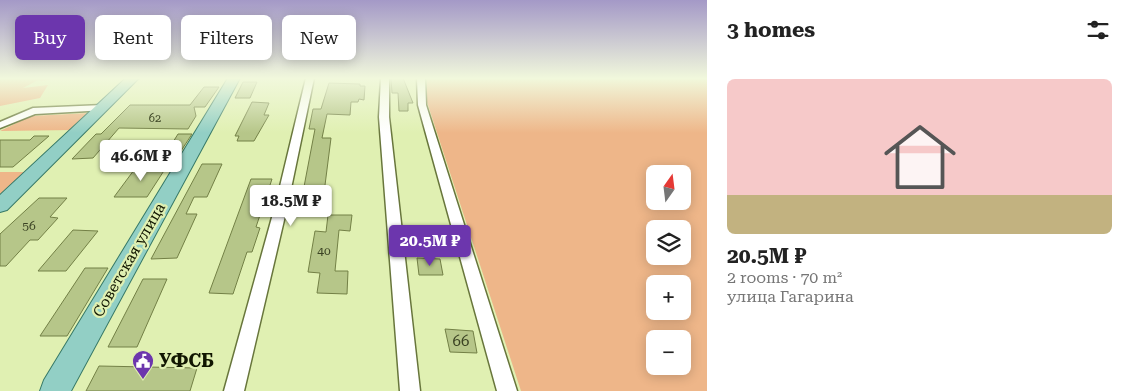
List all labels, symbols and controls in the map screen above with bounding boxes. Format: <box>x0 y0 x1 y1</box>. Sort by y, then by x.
chip: Buy <box>15 15 85 60</box>
chip: Rent <box>95 15 171 60</box>
chip: Filters <box>181 15 272 60</box>
chip: New <box>282 15 356 60</box>
icon: filters <box>1084 16 1112 44</box>
text: 3 homes <box>727 18 815 42</box>
house number: 62 <box>149 112 161 125</box>
icon: home <box>875 112 965 202</box>
pin: 46.6M ₽ <box>95 140 187 182</box>
text: 46.6M ₽ <box>111 146 171 165</box>
north arrow <box>646 165 691 210</box>
map controls <box>646 165 691 375</box>
pin: 18.5M ₽ <box>245 184 337 227</box>
text: 18.5M ₽ <box>261 191 321 210</box>
street label: Советская улица <box>89 200 169 320</box>
house number: 56 <box>22 219 36 233</box>
button: layers <box>646 220 691 265</box>
pin: 20.5M ₽ <box>384 224 476 267</box>
text: 20.5M ₽ <box>400 231 460 250</box>
house number: 40 <box>317 244 331 258</box>
text: 20.5M ₽ <box>727 244 806 268</box>
text: 2 rooms · 70 m² <box>727 268 842 287</box>
button: + <box>646 275 691 320</box>
text: улица Гагарина <box>727 287 854 306</box>
button: − <box>646 330 691 375</box>
house number: 66 <box>453 332 469 350</box>
public building icon: УФСБ <box>131 349 155 380</box>
place label: УФСБ <box>159 350 214 371</box>

